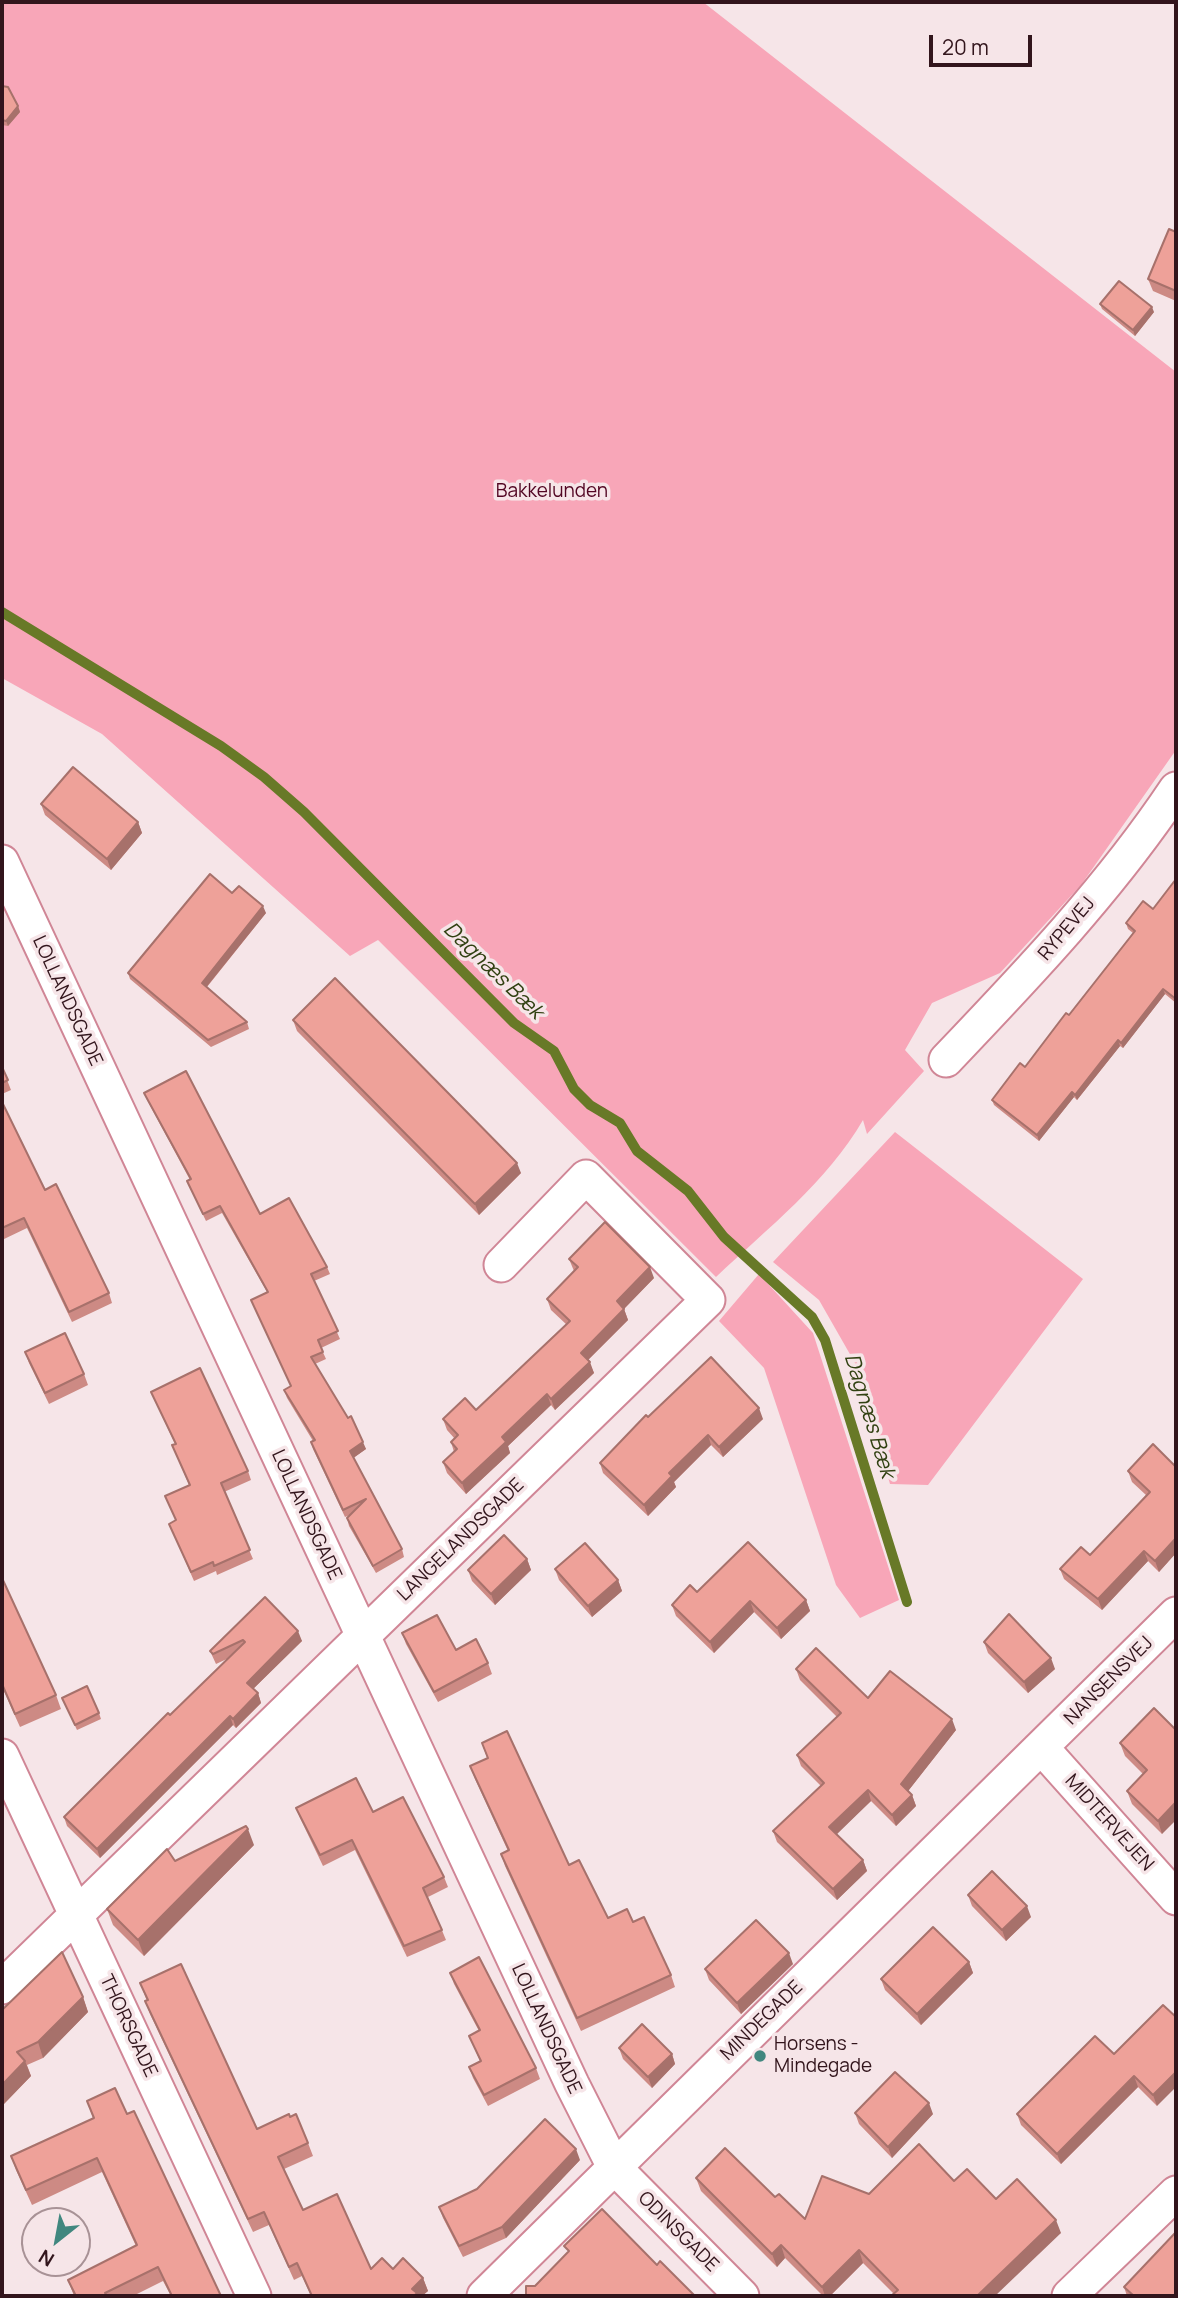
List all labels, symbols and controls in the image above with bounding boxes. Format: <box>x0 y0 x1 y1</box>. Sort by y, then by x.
scale bar <box>933 21 1036 65</box>
text: 20 m <box>942 33 989 61</box>
park label: Bakkelunden <box>496 481 608 503</box>
street label: RYPEVEJ <box>1034 893 1100 965</box>
water label: Dagnæs Bæk <box>438 917 548 1025</box>
street label: LOLLANDSGADE <box>27 932 107 1070</box>
water label: Dagnæs Bæk <box>838 1351 900 1481</box>
street label: LOLLANDSGADE <box>266 1446 346 1584</box>
street label: LANGELANDSGADE <box>393 1474 529 1606</box>
street label: NANSENSVEJ <box>1060 1632 1158 1730</box>
street label: MIDTERVEJEN <box>1060 1770 1158 1876</box>
street label: LOLLANDSGADE <box>506 1960 586 2098</box>
street label: THORSGADE <box>94 1971 162 2081</box>
street label: MINDEGADE <box>716 1976 808 2066</box>
place label: Horsens - Mindegade <box>774 2034 872 2078</box>
marker: Horsens - Mindegade <box>752 2048 768 2064</box>
street label: ODINSGADE <box>633 2187 723 2277</box>
north arrow <box>21 2207 91 2277</box>
text: N <box>34 2244 59 2273</box>

